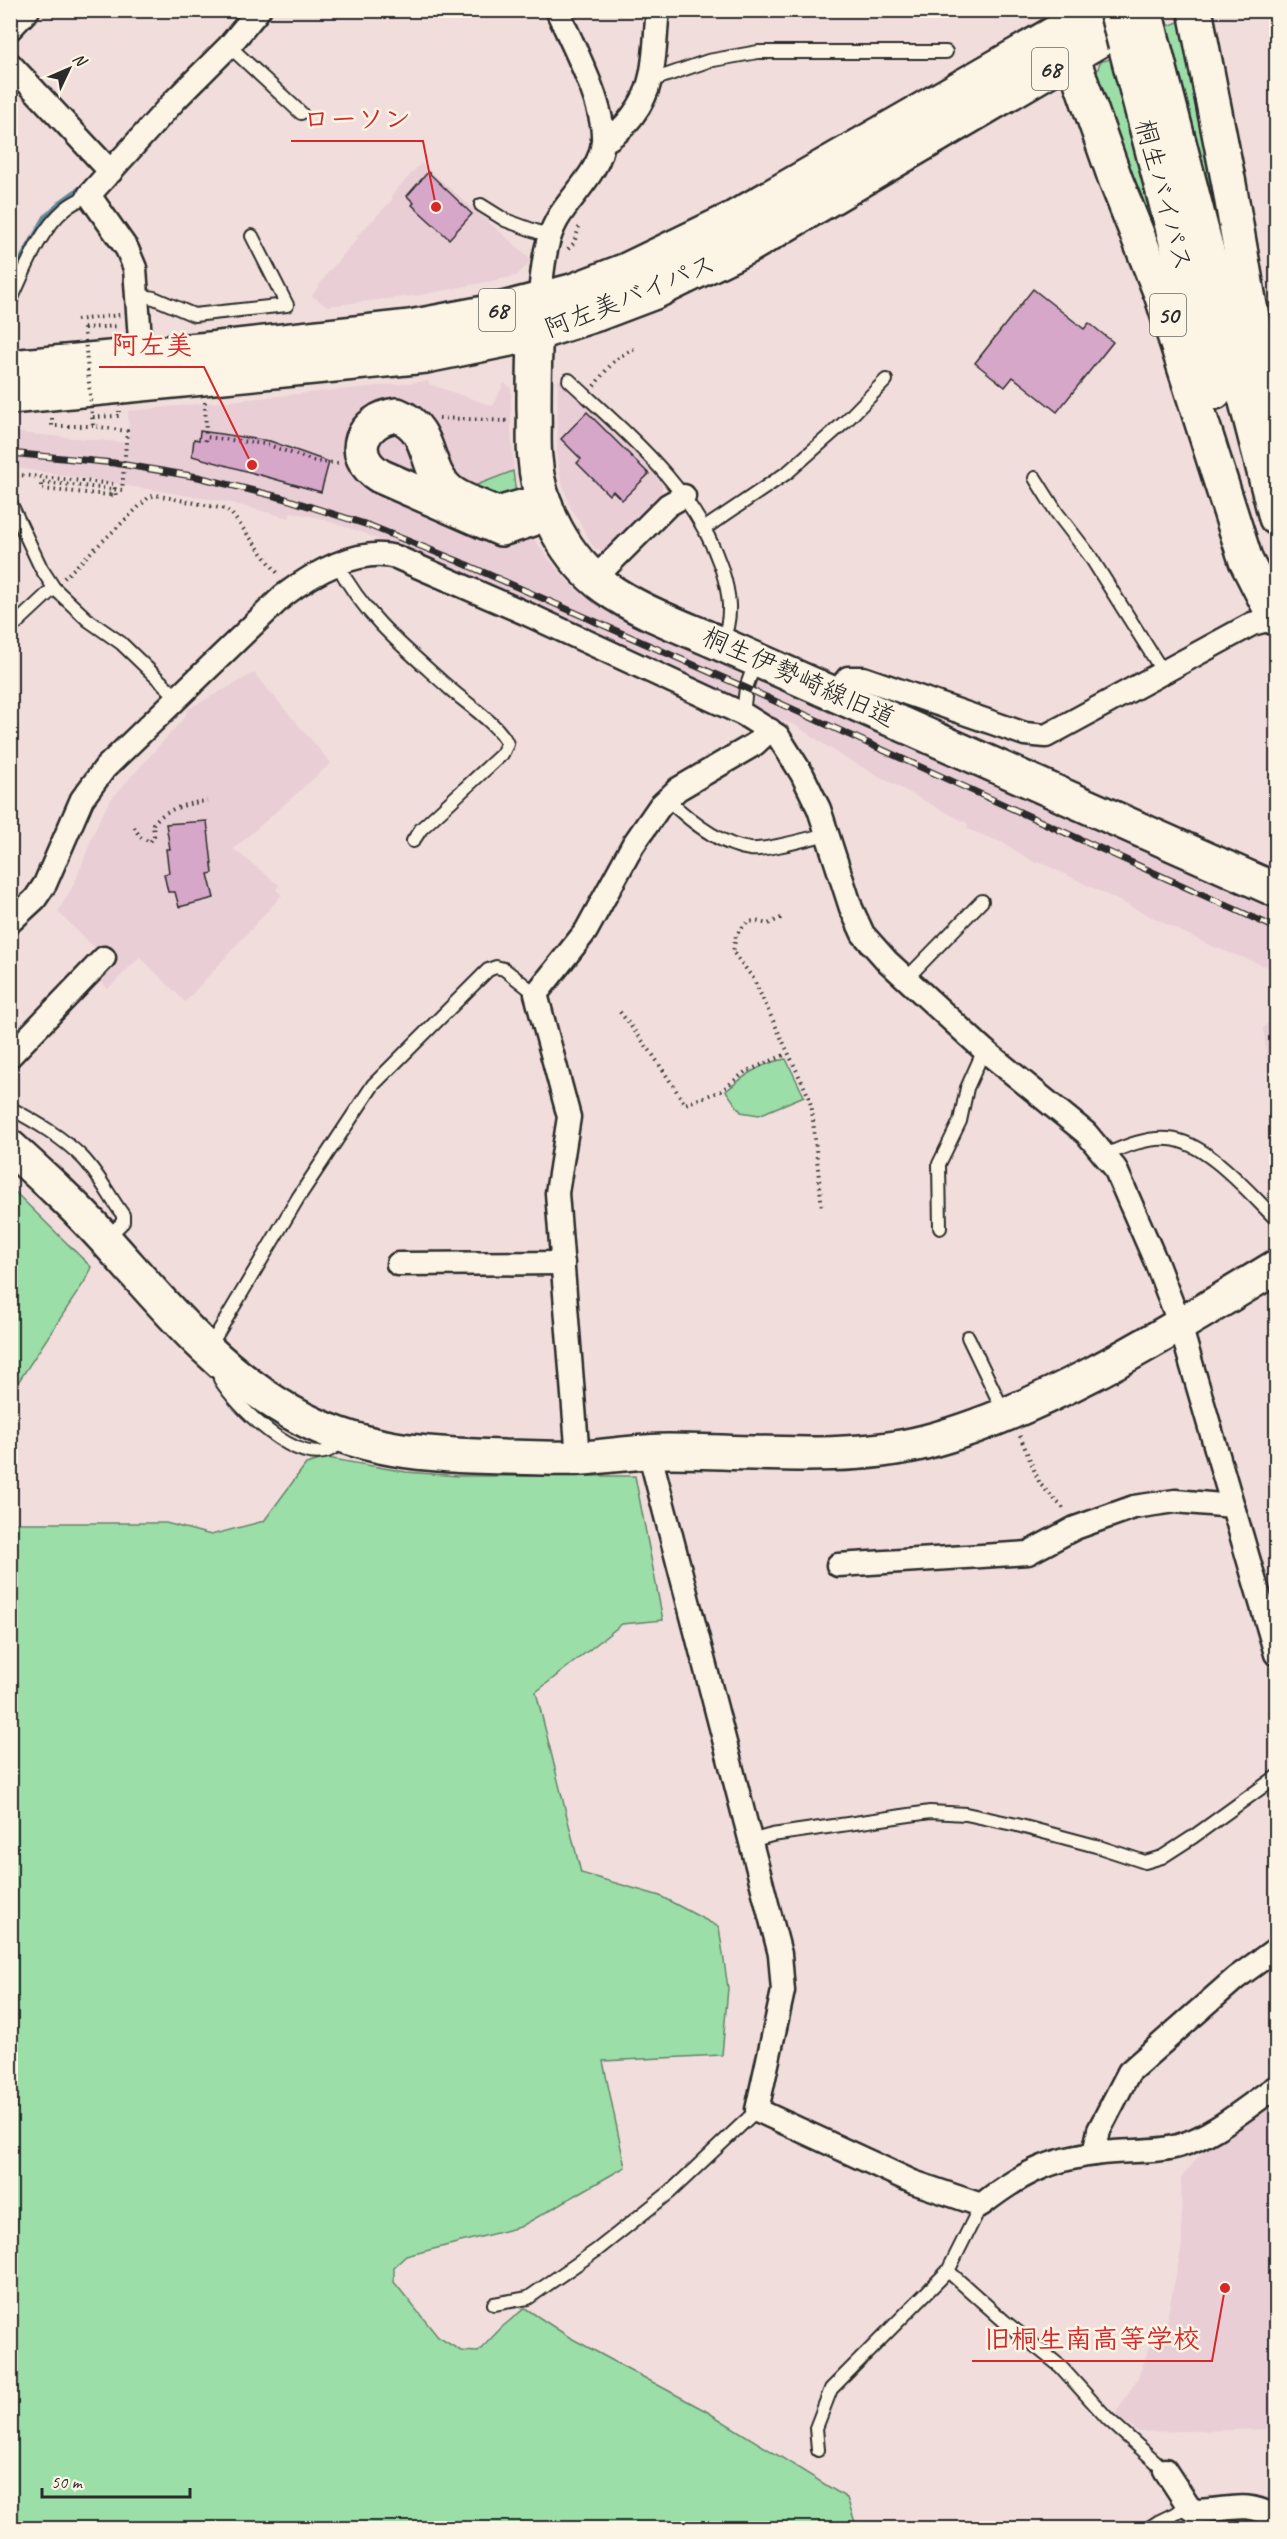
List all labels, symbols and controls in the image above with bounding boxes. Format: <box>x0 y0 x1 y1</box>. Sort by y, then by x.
north arrow <box>39 39 99 99</box>
road number: 68 <box>1032 48 1068 90</box>
text: N <box>68 49 92 72</box>
callout: ローソン <box>291 96 423 141</box>
text: ローソン <box>303 102 411 136</box>
street label: 桐生バイパス <box>1128 116 1200 274</box>
street label: 阿左美バイパス <box>540 247 720 345</box>
road number: 68 <box>479 289 515 331</box>
road number: 50 <box>1150 294 1186 336</box>
callout: 阿左美 <box>99 322 204 367</box>
text: 阿左美 <box>112 328 193 362</box>
street label: 桐生伊勢崎線旧道 <box>697 620 901 734</box>
callout: 旧桐生南高等学校 <box>972 2316 1212 2361</box>
text: 旧桐生南高等学校 <box>984 2322 1200 2356</box>
scale bar <box>42 2461 190 2499</box>
text: 50 m <box>51 2471 84 2493</box>

